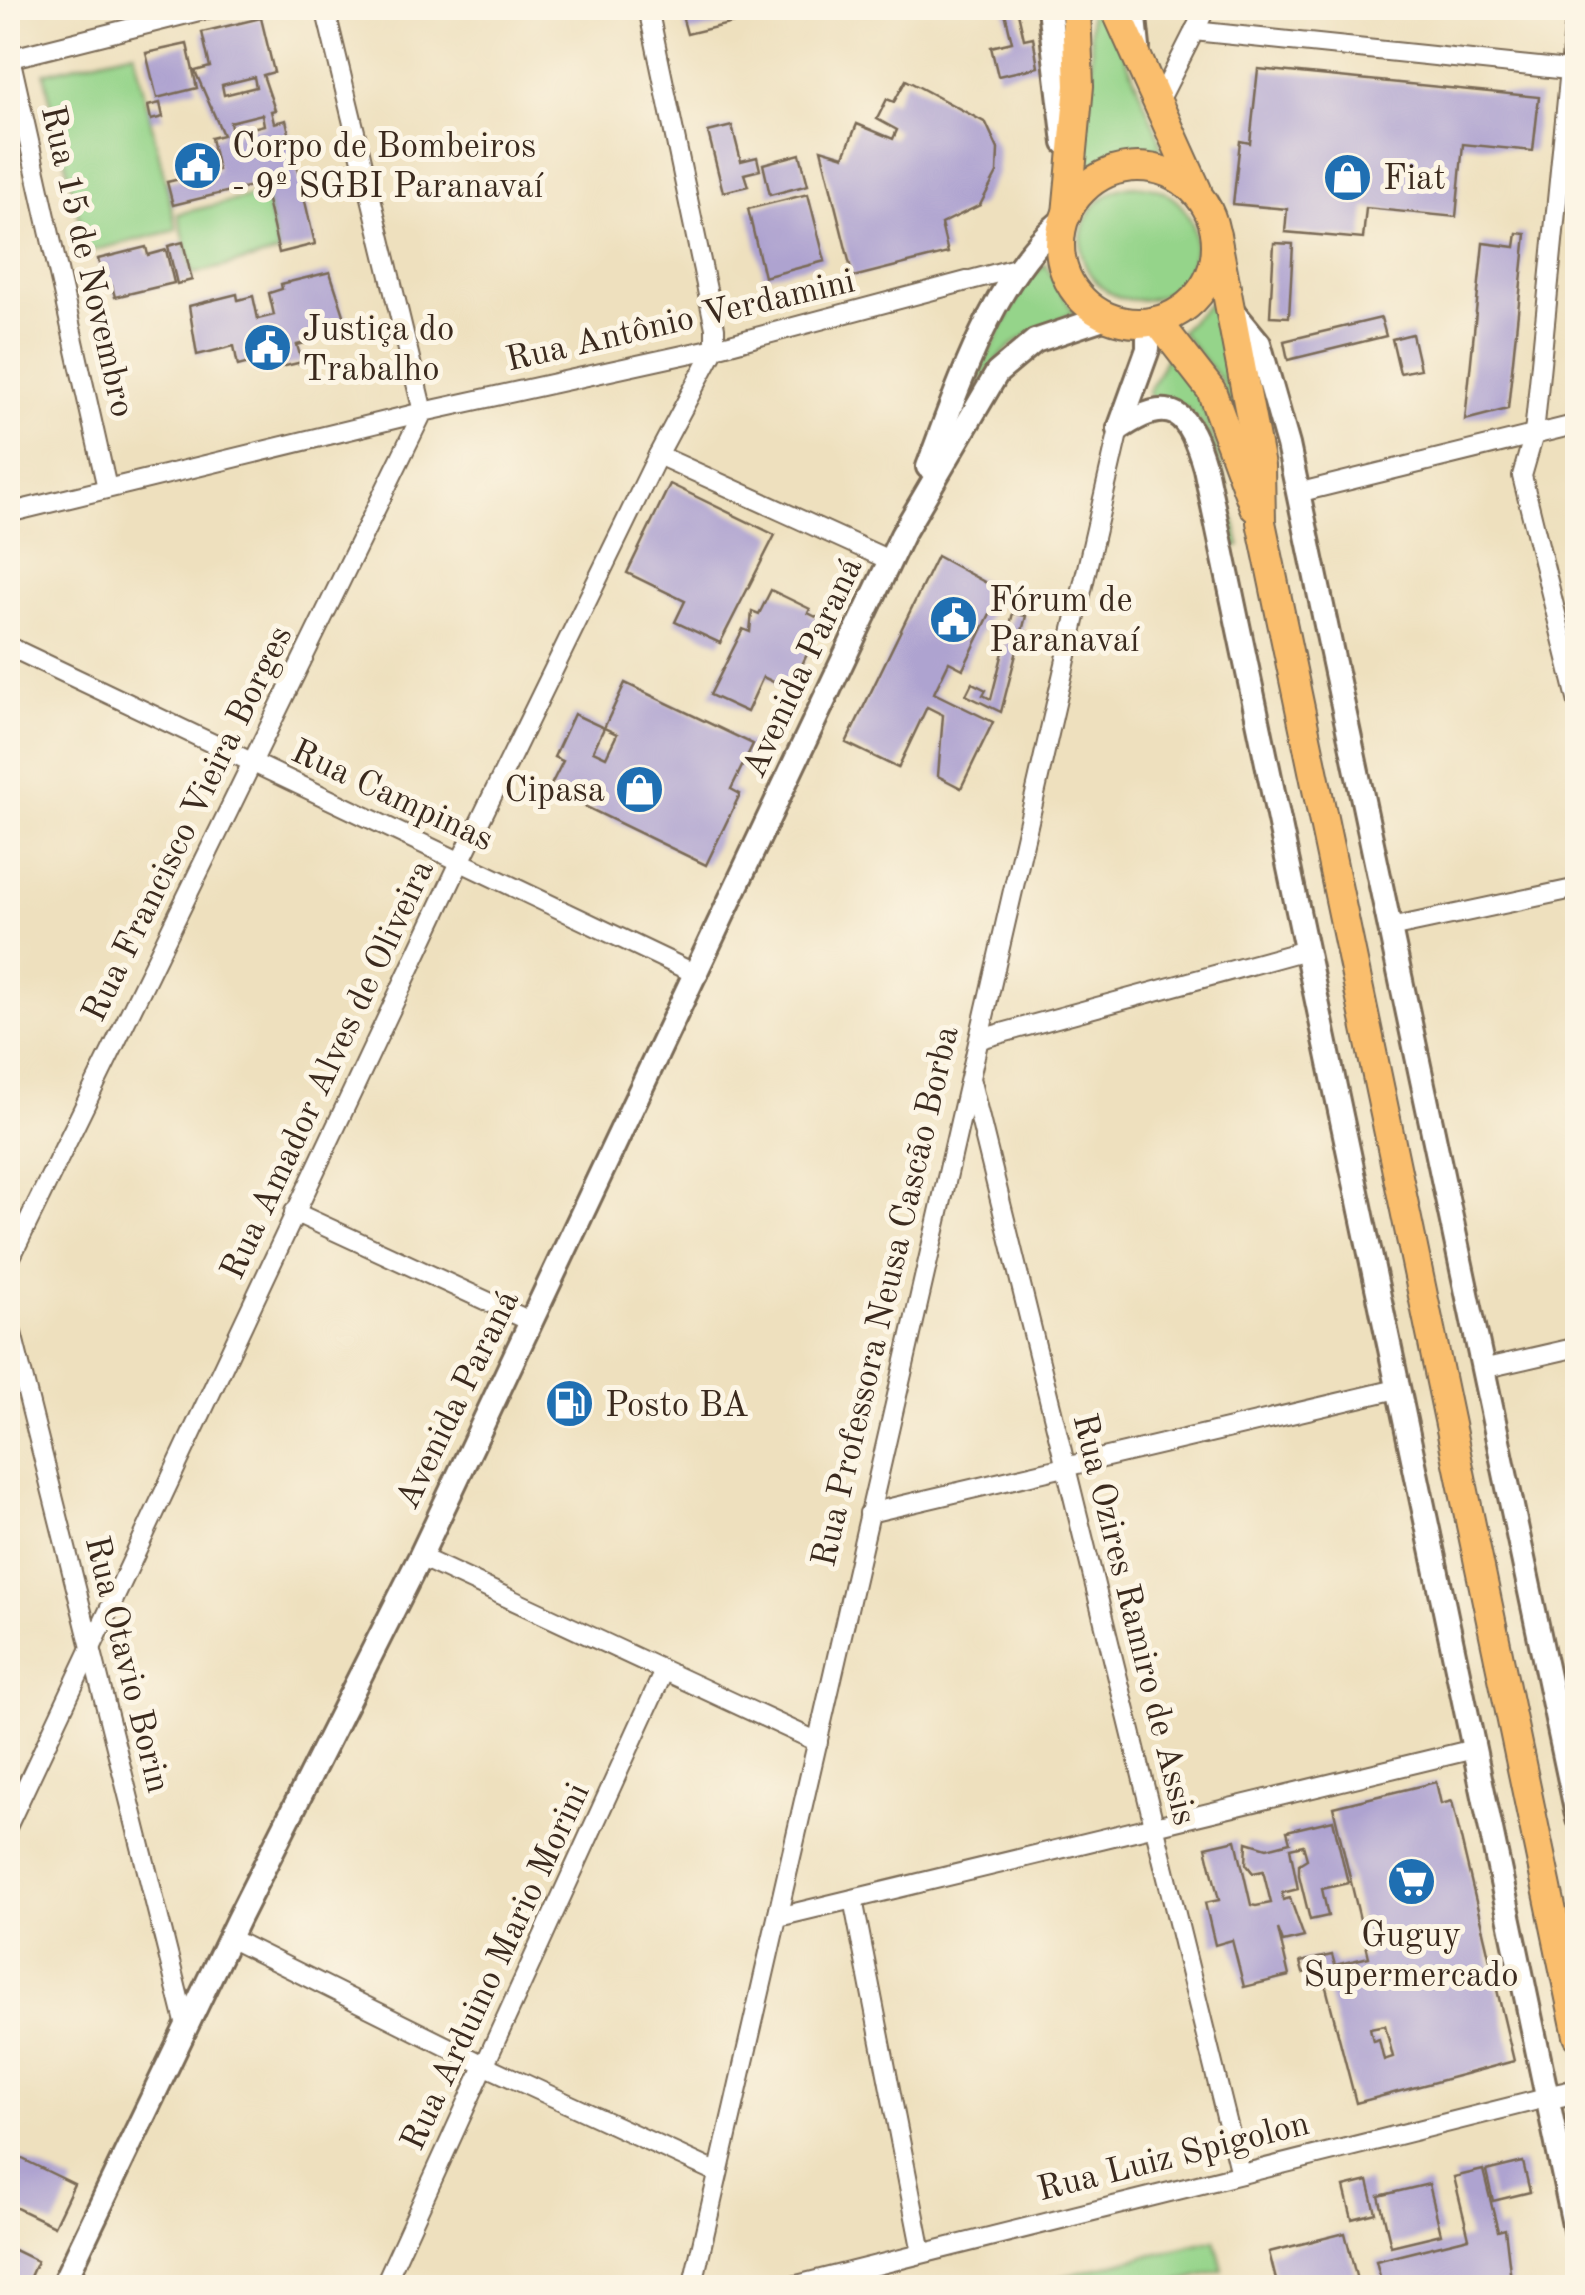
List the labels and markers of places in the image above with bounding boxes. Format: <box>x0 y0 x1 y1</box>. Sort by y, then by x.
place label: Corpo de Bombeiros - 9º SGBI Paranavaí <box>232 130 544 205</box>
public building icon: Corpo de Bombeiros - 9º SGBI Paranavaí <box>171 139 223 191</box>
shop icon: Fiat <box>1322 151 1374 203</box>
place label: Fiat <box>1383 162 1446 197</box>
place label: Justiça do Trabalho <box>302 313 454 388</box>
public building icon: Justiça do Trabalho <box>241 322 293 374</box>
place label: Fórum de Paranavaí <box>989 584 1140 659</box>
public building icon: Fórum de Paranavaí <box>928 593 980 645</box>
shop icon: Cipasa <box>614 763 666 815</box>
place label: Cipasa <box>504 774 605 809</box>
fuel station icon: Posto BA <box>544 1378 596 1430</box>
place label: Posto BA <box>605 1389 748 1424</box>
supermarket icon: Guguy Supermercado <box>1385 1856 1437 1908</box>
place label: Guguy Supermercado <box>1303 1919 1519 1994</box>

